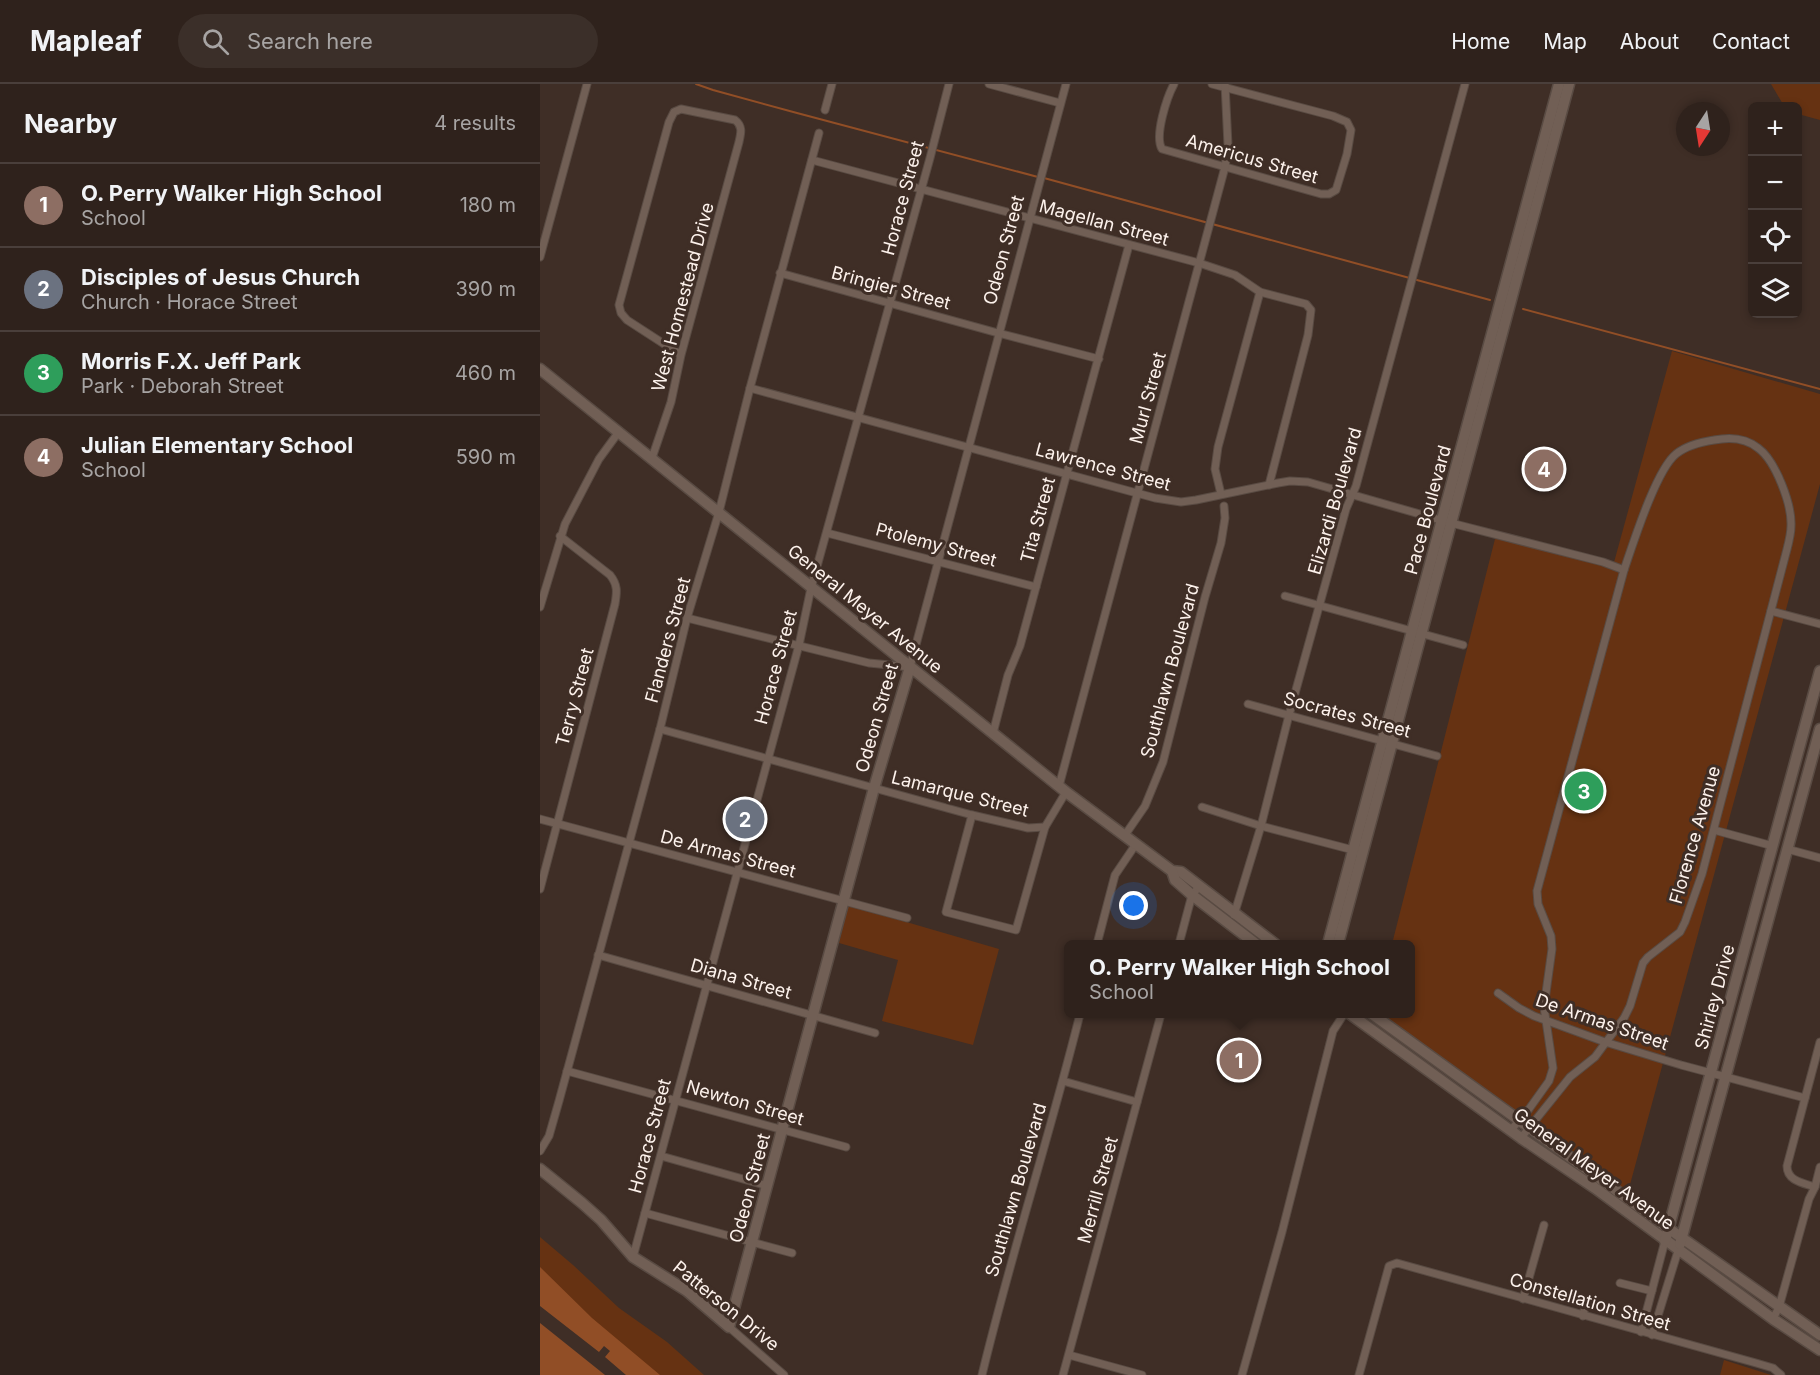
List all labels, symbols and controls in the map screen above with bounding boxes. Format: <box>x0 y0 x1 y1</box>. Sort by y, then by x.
search box <box>178 14 598 68</box>
text: Mapleaf <box>30 24 142 58</box>
icon: search <box>199 25 232 58</box>
text: Search here <box>247 28 373 54</box>
text: Home <box>1451 29 1510 54</box>
text: Map <box>1543 29 1587 54</box>
text: About <box>1620 29 1679 54</box>
text: Contact <box>1712 29 1790 54</box>
north arrow <box>1676 102 1730 156</box>
map controls <box>1748 102 1802 318</box>
button: + <box>1748 102 1802 156</box>
text: Nearby <box>24 108 117 139</box>
text: 4 results <box>434 111 516 135</box>
street label: Americus Street <box>1184 130 1321 187</box>
street label: Horace Street <box>877 138 928 257</box>
button: − <box>1748 156 1802 210</box>
text: O. Perry Walker High School <box>81 180 382 206</box>
text: 1 <box>39 193 48 217</box>
text: 180 m <box>460 193 516 217</box>
street label: Odeon Street <box>979 193 1028 307</box>
street label: Magellan Street <box>1037 195 1171 250</box>
street label: West Homestead Drive <box>647 200 718 394</box>
text: School <box>81 206 146 230</box>
button: locate <box>1748 210 1802 264</box>
street label: Bringier Street <box>829 262 953 314</box>
text: Disciples of Jesus Church <box>81 264 360 290</box>
button: layers <box>1748 264 1802 318</box>
text: 2 <box>37 277 50 301</box>
text: 390 m <box>455 277 516 301</box>
text: Church · Horace Street <box>81 290 297 314</box>
text: Morris F.X. Jeff Park <box>81 348 301 374</box>
street label: Murl Street <box>1125 350 1170 446</box>
text: 3 <box>37 361 50 385</box>
text: 460 m <box>455 361 516 385</box>
text: Park · Deborah Street <box>81 374 284 398</box>
street label: Elizardi Boulevard <box>1303 425 1366 577</box>
text: Julian Elementary School <box>81 432 353 458</box>
street label: Lawrence Street <box>1033 438 1173 495</box>
street label: Pace Boulevard <box>1400 443 1455 577</box>
text: 4 <box>37 445 50 469</box>
text: 590 m <box>456 445 516 469</box>
pin: 4 <box>1524 446 1564 492</box>
text: School <box>81 458 146 482</box>
street label: Tita Street <box>1016 475 1059 565</box>
street label: Ptolemy Street <box>873 518 999 571</box>
street label: General Meyer Avenue <box>784 540 947 678</box>
street label: Flanders Street <box>641 575 694 705</box>
street label: Southlawn Boulevard <box>1136 581 1203 760</box>
street label: Horace Street <box>750 607 801 726</box>
street label: Terry Street <box>551 645 598 748</box>
street label: Odeon Street <box>851 661 902 775</box>
street label: Socrates Street <box>1281 687 1413 742</box>
street label: Florence Avenue <box>1665 764 1724 906</box>
street label: Lamarque Street <box>889 766 1031 821</box>
pin: 3 <box>1564 768 1604 814</box>
pin: 2 <box>726 796 764 842</box>
street label: De Armas Street <box>658 825 798 882</box>
your location <box>1119 891 1148 920</box>
popup <box>1064 940 1415 1018</box>
street label: Shirley Drive <box>1690 942 1739 1052</box>
street label: Diana Street <box>688 954 794 1003</box>
text: O. Perry Walker High School <box>1089 954 1390 980</box>
text: School <box>1089 980 1154 1004</box>
street label: De Armas Street <box>1533 989 1672 1054</box>
pin: 1 <box>1220 1038 1258 1082</box>
street label: Horace Street <box>624 1076 675 1195</box>
street label: Newton Street <box>684 1076 807 1129</box>
street label: Southlawn Boulevard <box>981 1101 1050 1279</box>
street label: General Meyer Avenue <box>1510 1103 1679 1234</box>
street label: Odeon Street <box>725 1131 774 1245</box>
street label: Merrill Street <box>1073 1134 1122 1246</box>
street label: Patterson Drive <box>669 1256 784 1355</box>
street label: Constellation Street <box>1507 1268 1673 1335</box>

